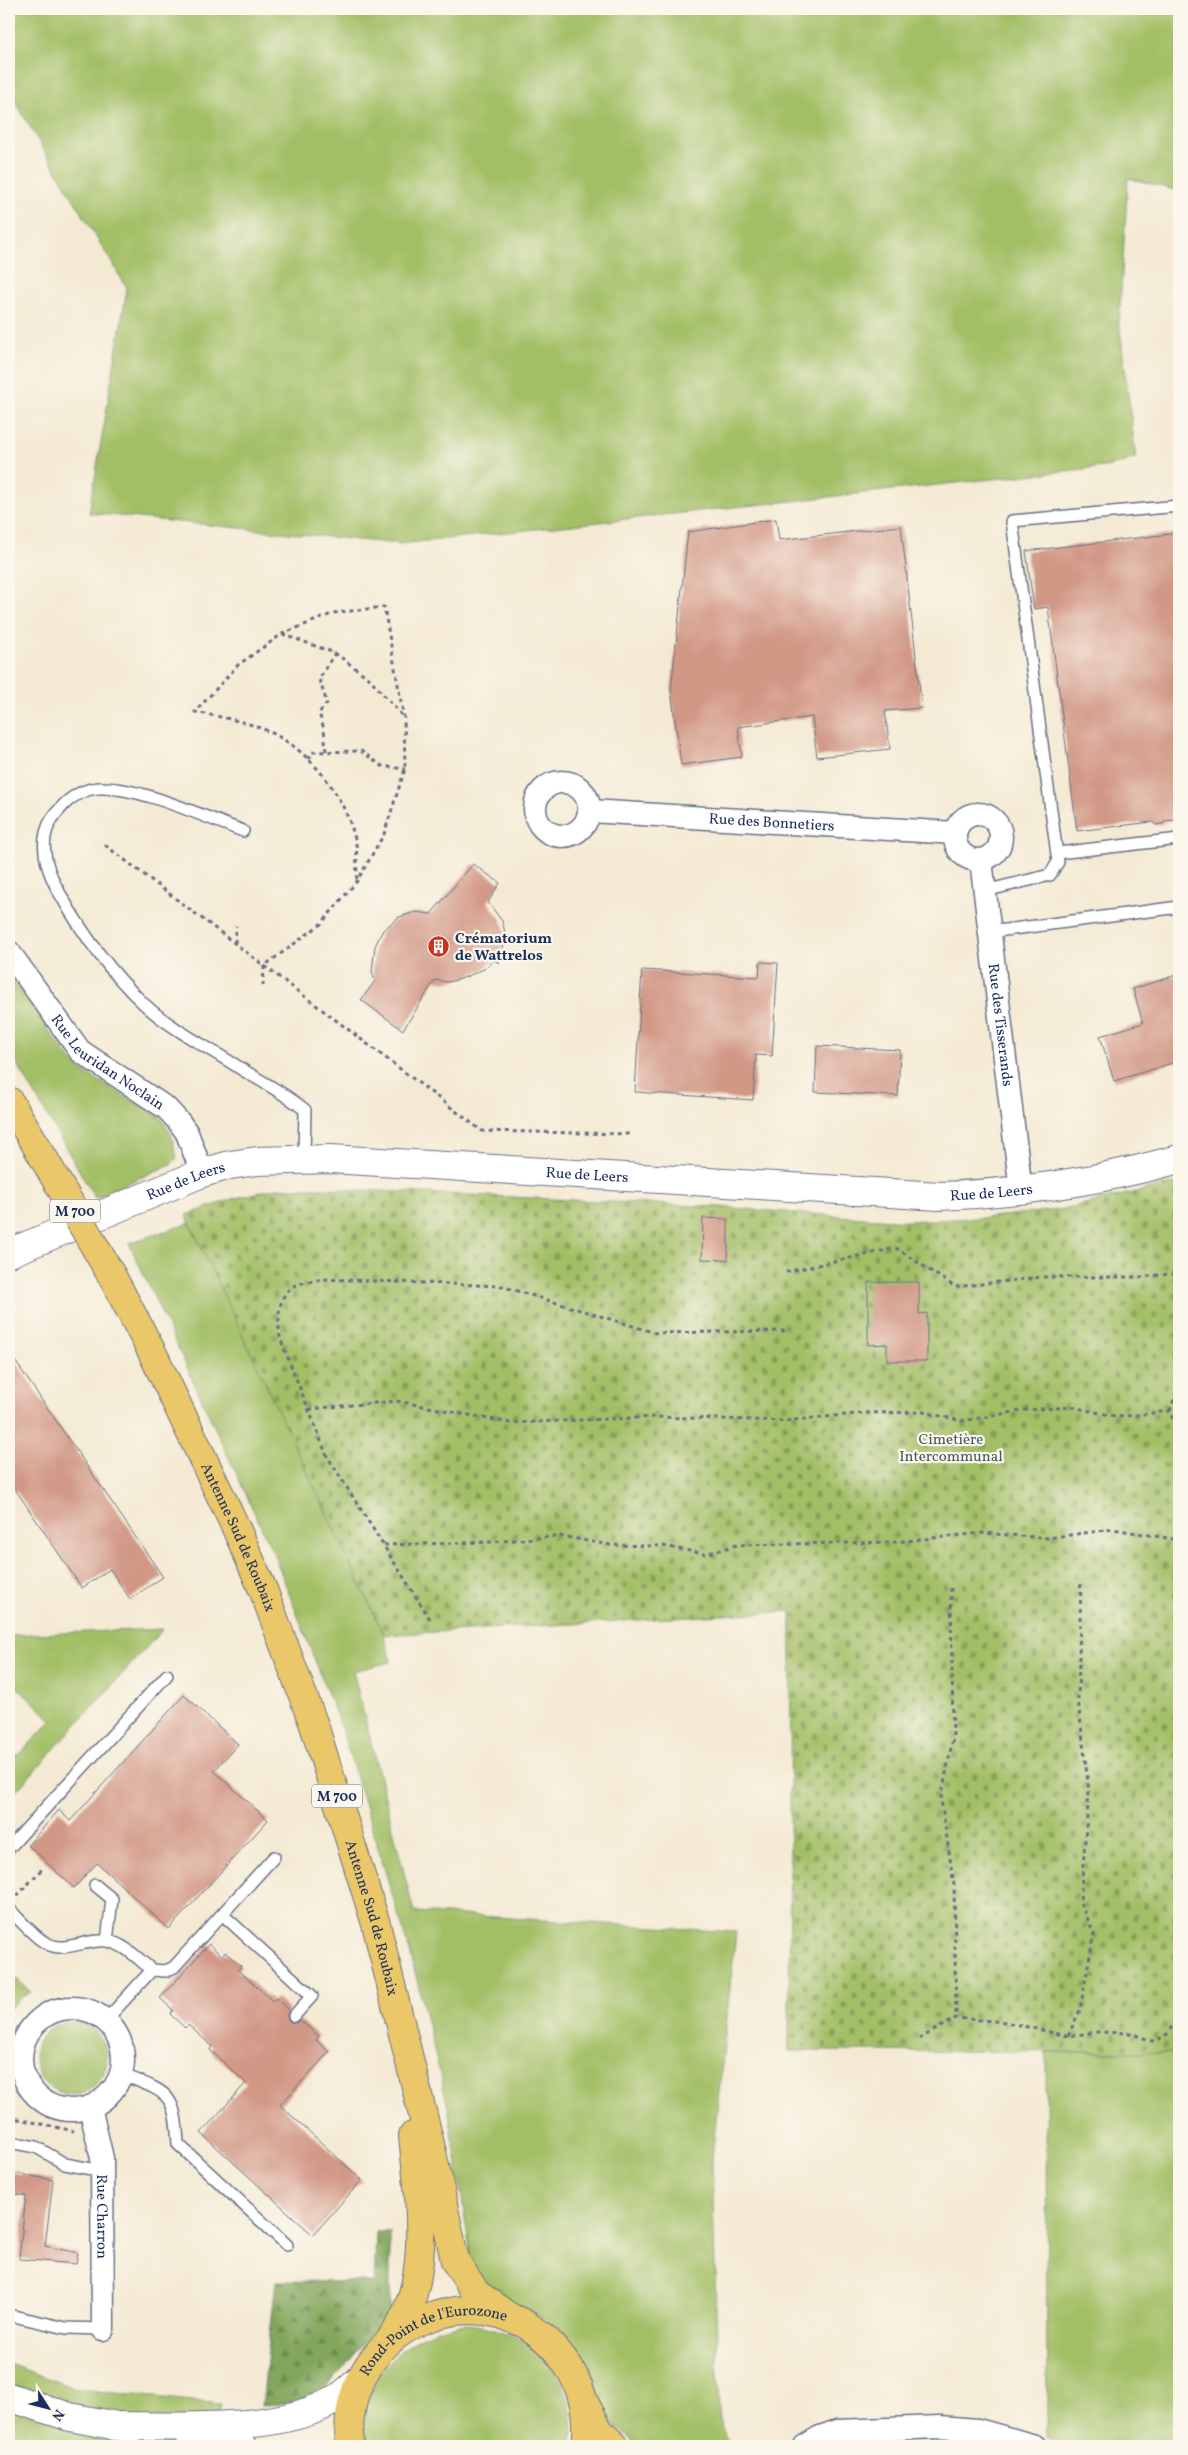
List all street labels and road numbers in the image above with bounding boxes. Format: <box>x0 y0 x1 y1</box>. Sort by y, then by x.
street label: Rue des Bonnetiers <box>708 809 835 838</box>
street label: Rue des Tisserands <box>982 962 1017 1088</box>
street label: Rue Leuridan Noclain <box>45 1011 168 1116</box>
street label: Rue de Leers <box>144 1158 228 1207</box>
street label: Rue de Leers <box>545 1163 629 1189</box>
street label: Rue de Leers <box>950 1180 1034 1208</box>
road number: M 700 <box>50 1200 100 1222</box>
street label: Antenne Sud de Roubaix <box>194 1460 280 1615</box>
road number: M 700 <box>312 1784 362 1808</box>
street label: Antenne Sud de Roubaix <box>338 1838 402 1998</box>
street label: Rue Charron <box>90 2174 112 2259</box>
street label: Rond-Point de l'Eurozone <box>355 2301 510 2381</box>

